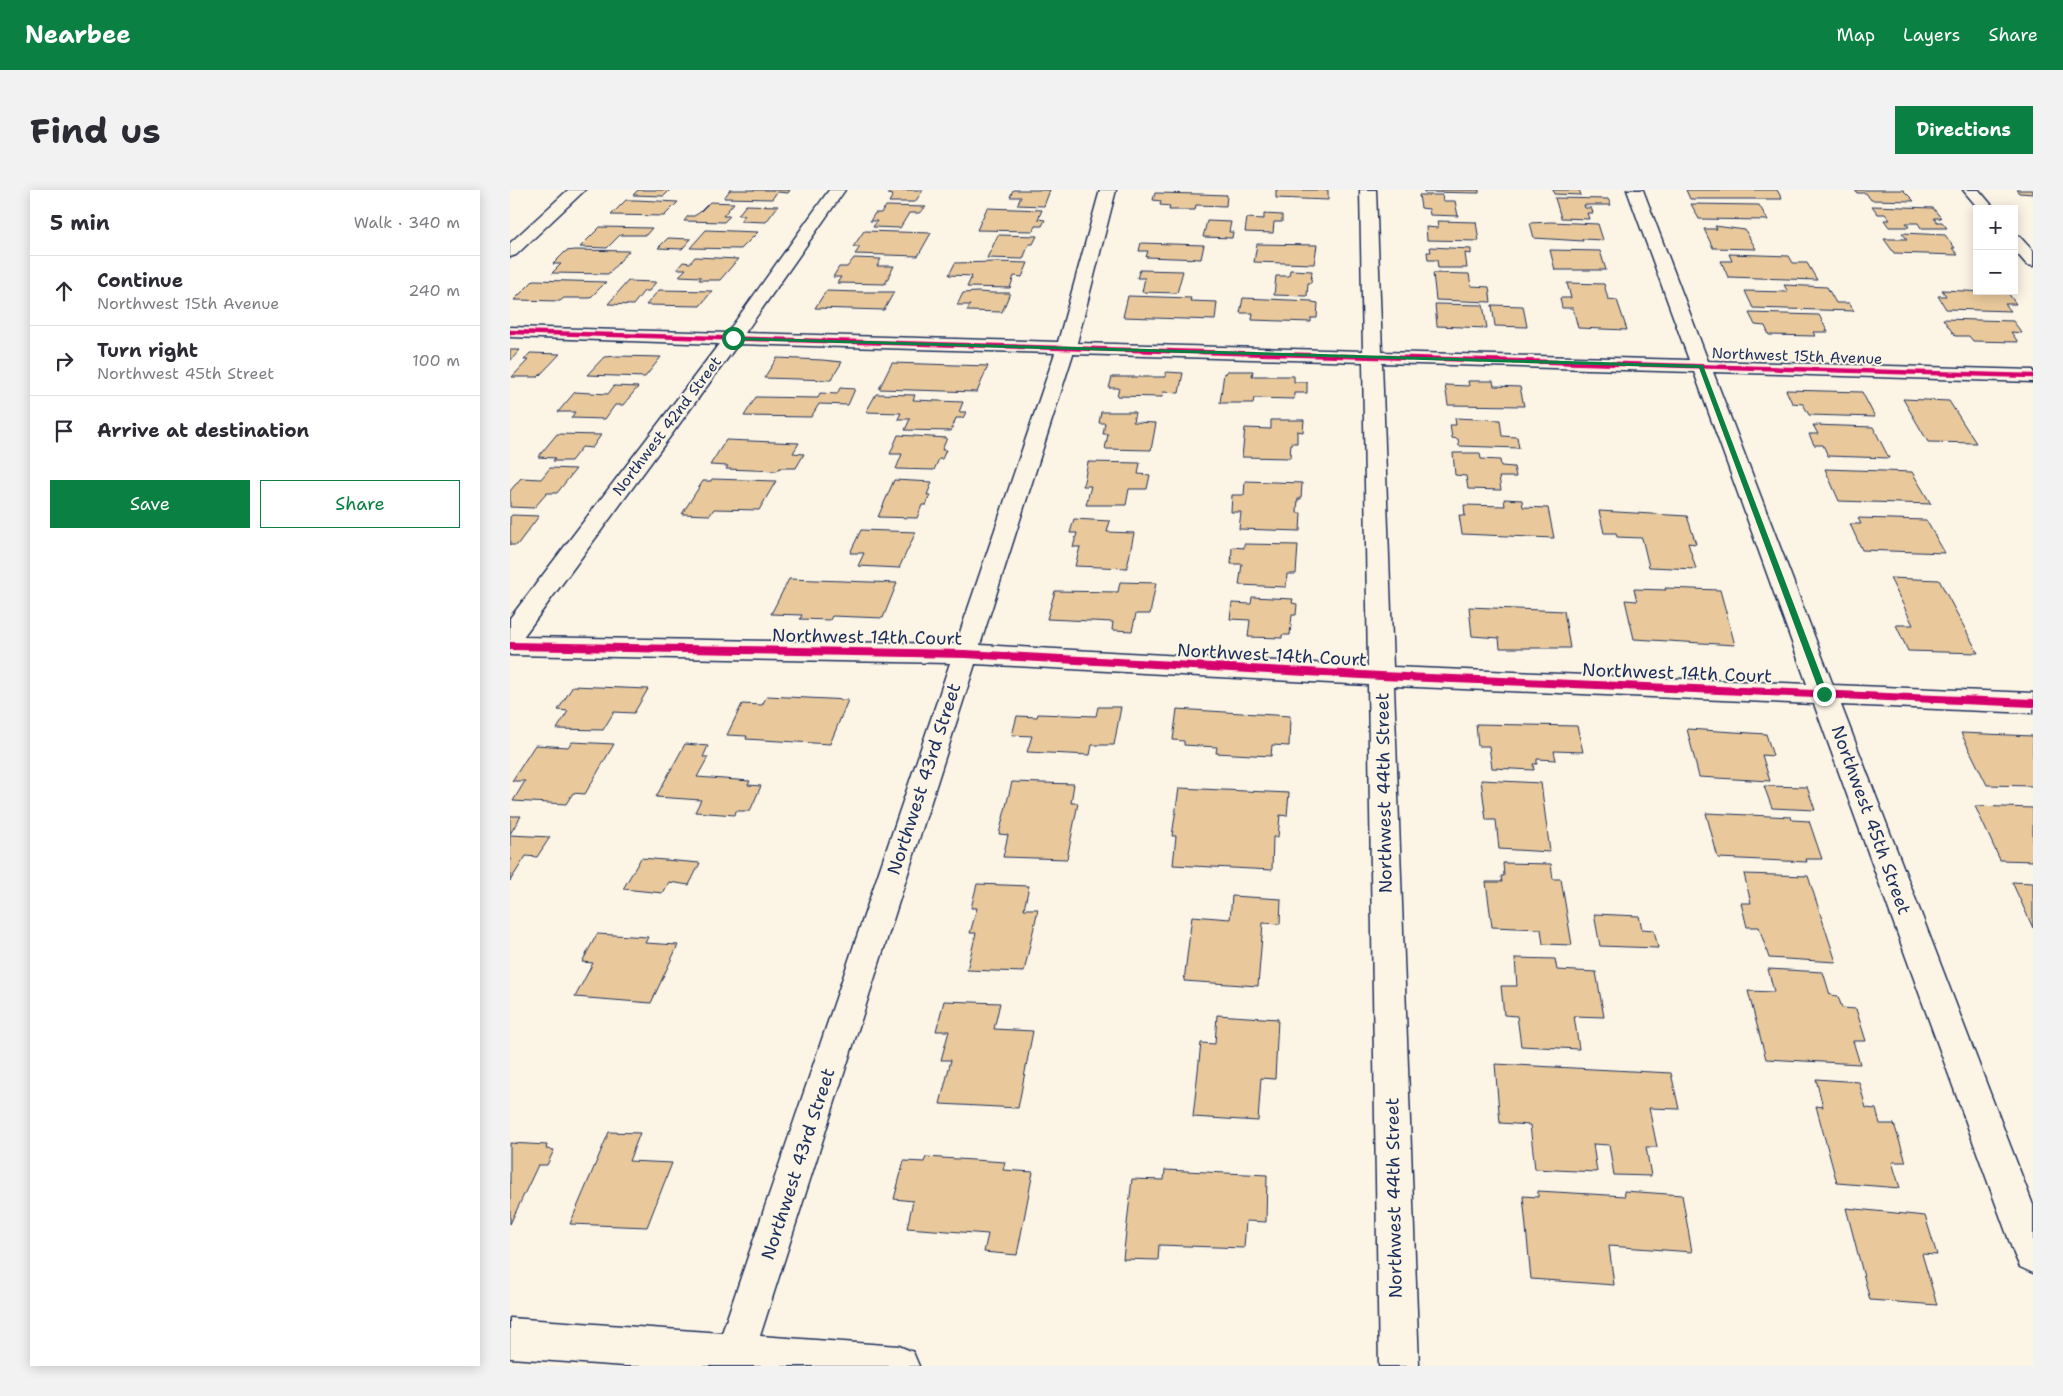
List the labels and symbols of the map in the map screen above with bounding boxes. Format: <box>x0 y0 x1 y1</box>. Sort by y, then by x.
route start <box>722 327 745 350</box>
street label: Northwest 15th Avenue <box>1711 343 1883 369</box>
street label: Northwest 42nd Street <box>608 352 726 500</box>
street label: Northwest 14th Court <box>772 623 962 651</box>
street label: Northwest 14th Court <box>1176 638 1368 672</box>
street label: Northwest 14th Court <box>1581 658 1773 688</box>
street label: Northwest 43rd Street <box>882 680 966 878</box>
route end <box>1813 683 1836 706</box>
street label: Northwest 44th Street <box>1370 692 1398 894</box>
street label: Northwest 45th Street <box>1826 722 1916 918</box>
street label: Northwest 43rd Street <box>756 1065 840 1263</box>
street label: Northwest 44th Street <box>1380 1097 1408 1299</box>

